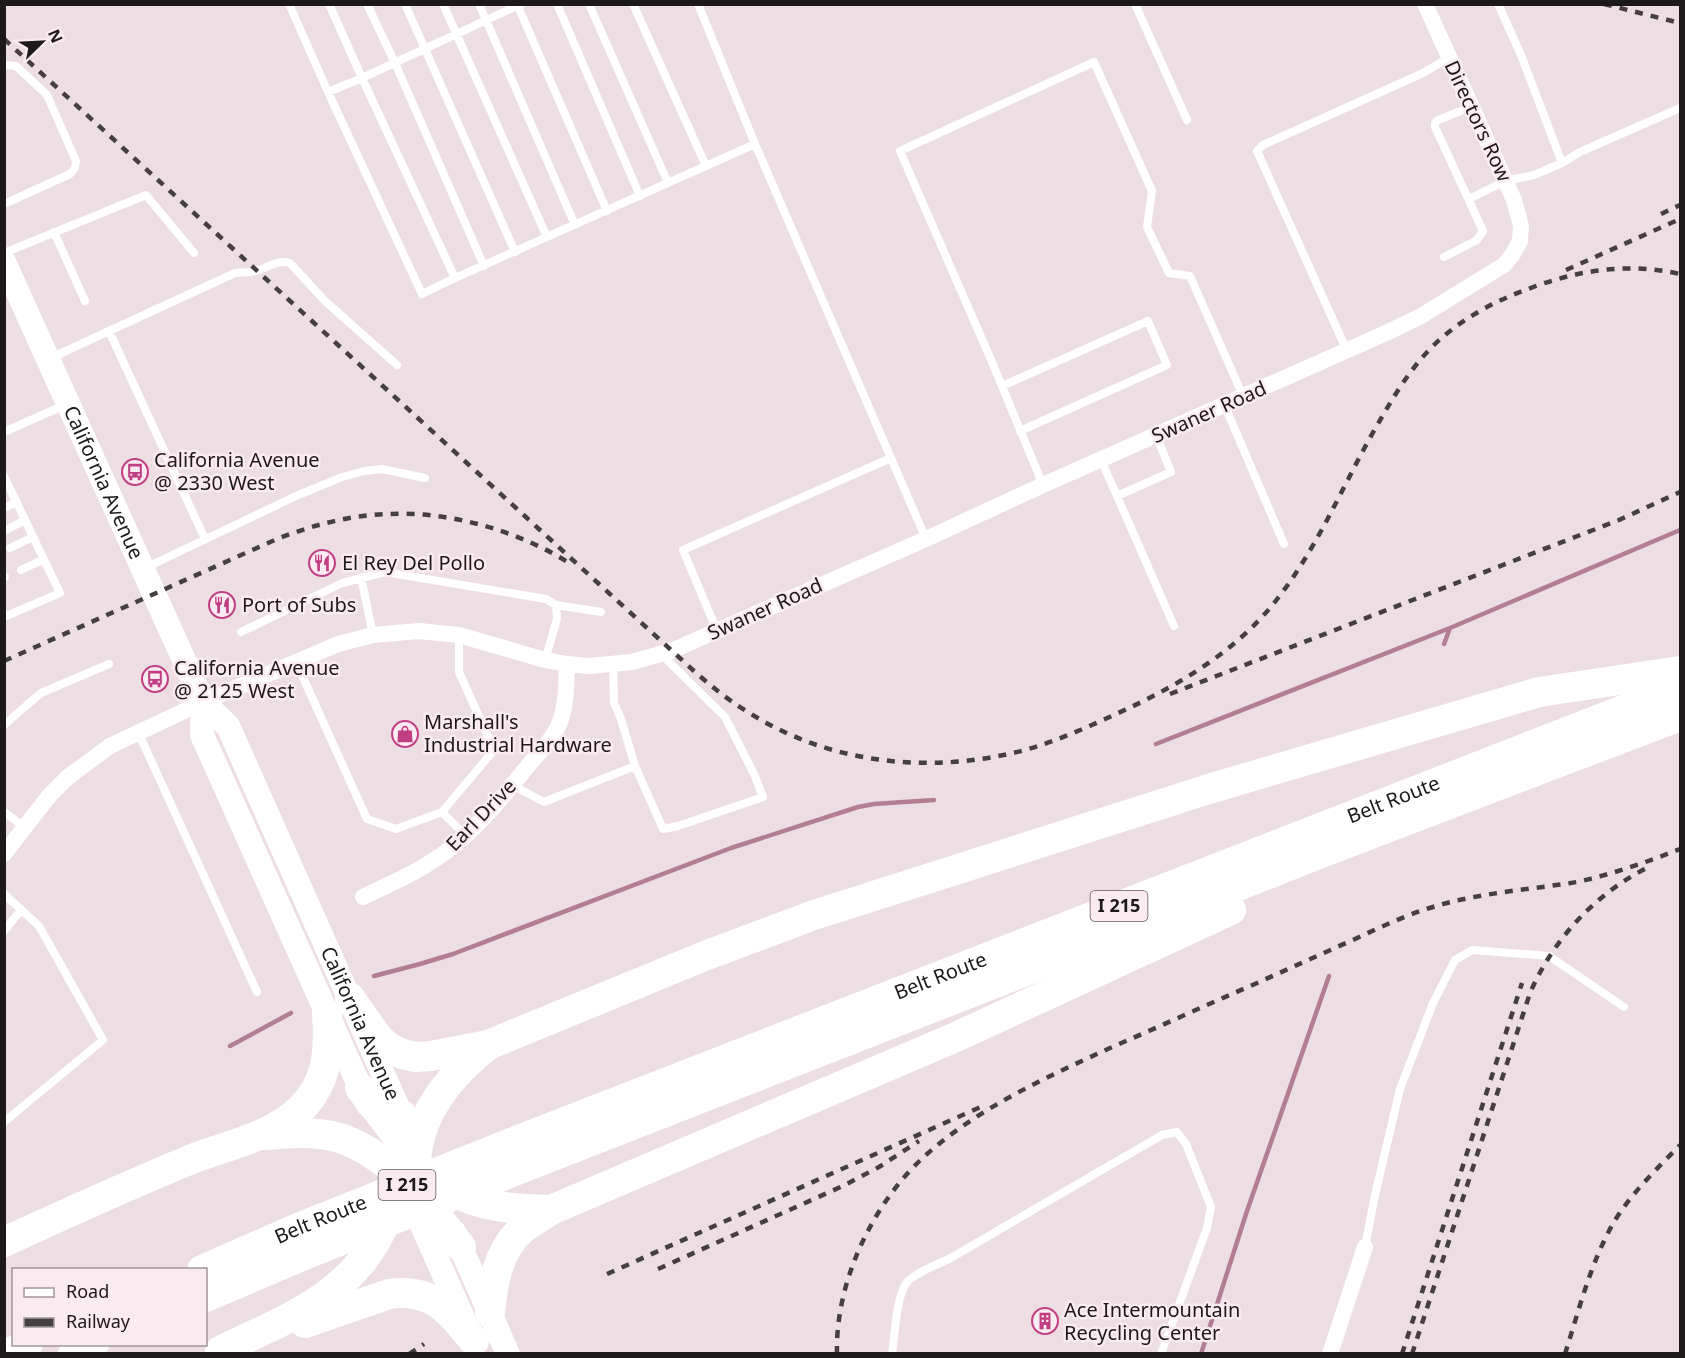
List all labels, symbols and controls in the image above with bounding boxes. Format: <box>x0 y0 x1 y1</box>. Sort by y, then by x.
north arrow <box>12 12 72 72</box>
text: N <box>43 25 68 46</box>
street label: Directors Row <box>1439 56 1518 186</box>
street label: Swaner Road <box>1147 374 1271 449</box>
street label: California Avenue <box>58 401 151 563</box>
place label: California Avenue @ 2330 West <box>154 446 320 496</box>
bus stop icon: California Avenue @ 2330 West <box>120 457 150 487</box>
restaurant icon: El Rey Del Pollo <box>307 548 337 578</box>
place label: El Rey Del Pollo <box>342 549 485 576</box>
street label: Swaner Road <box>703 571 827 646</box>
restaurant icon: Port of Subs <box>207 590 237 620</box>
place label: Port of Subs <box>242 591 356 618</box>
place label: California Avenue @ 2125 West <box>174 654 340 704</box>
bus stop icon: California Avenue @ 2125 West <box>140 664 170 694</box>
place label: Marshall's Industrial Hardware <box>424 708 612 758</box>
shop icon: Marshall's Industrial Hardware <box>390 719 420 749</box>
street label: Belt Route <box>1343 769 1443 829</box>
street label: Earl Drive <box>440 773 522 857</box>
road number: I 215 <box>1090 891 1148 921</box>
street label: California Avenue <box>315 942 407 1104</box>
street label: Belt Route <box>890 945 991 1006</box>
road number: I 215 <box>378 1170 436 1200</box>
street label: Belt Route <box>270 1188 371 1250</box>
legend <box>12 1268 207 1346</box>
text: Road <box>66 1279 109 1303</box>
place label: Ace Intermountain Recycling Center <box>1064 1296 1240 1346</box>
building icon: Ace Intermountain Recycling Center <box>1030 1306 1060 1336</box>
text: Railway <box>66 1309 131 1333</box>

